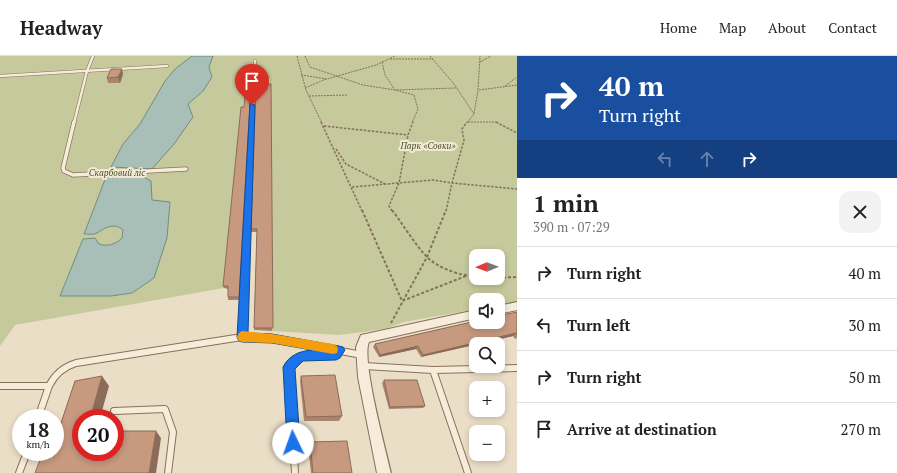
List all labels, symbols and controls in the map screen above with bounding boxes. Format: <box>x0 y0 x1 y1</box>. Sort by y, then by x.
text: Headway <box>20 15 102 40</box>
text: Home <box>660 18 697 37</box>
text: Map <box>719 18 746 37</box>
text: About <box>768 18 806 37</box>
text: Contact <box>828 18 877 37</box>
pin <box>235 64 269 105</box>
text: 40 m <box>599 67 664 104</box>
icon: arrive <box>241 70 263 92</box>
icon: right <box>533 72 585 124</box>
text: Turn right <box>599 103 681 127</box>
park label: Парк «Совки» <box>399 140 456 152</box>
icon: left <box>654 148 676 170</box>
icon: ahead <box>696 148 718 170</box>
icon: right <box>738 148 760 170</box>
park label: Скарбовий ліс <box>89 167 145 179</box>
text: 1 min <box>533 187 599 219</box>
button: close <box>839 191 881 233</box>
text: 390 m · 07:29 <box>533 218 610 236</box>
north arrow <box>469 249 505 285</box>
map controls <box>469 249 505 461</box>
icon: right <box>533 262 555 284</box>
text: Turn right <box>567 263 642 283</box>
text: 40 m <box>848 263 881 283</box>
button: sound <box>469 293 505 329</box>
icon: left <box>533 314 555 336</box>
text: Turn left <box>567 315 631 335</box>
text: 30 m <box>848 315 881 335</box>
button: search <box>469 337 505 373</box>
icon: right <box>533 366 555 388</box>
text: Turn right <box>567 367 642 387</box>
text: 50 m <box>848 367 881 387</box>
button: + <box>469 381 505 417</box>
speed limit sign: 20 <box>72 409 124 461</box>
text: 18 <box>27 416 49 443</box>
icon: arrive <box>533 418 555 440</box>
text: Arrive at destination <box>567 419 717 439</box>
text: 270 m <box>840 419 881 439</box>
position arrow <box>272 422 314 464</box>
button: − <box>469 425 505 461</box>
text: km/h <box>26 438 50 451</box>

